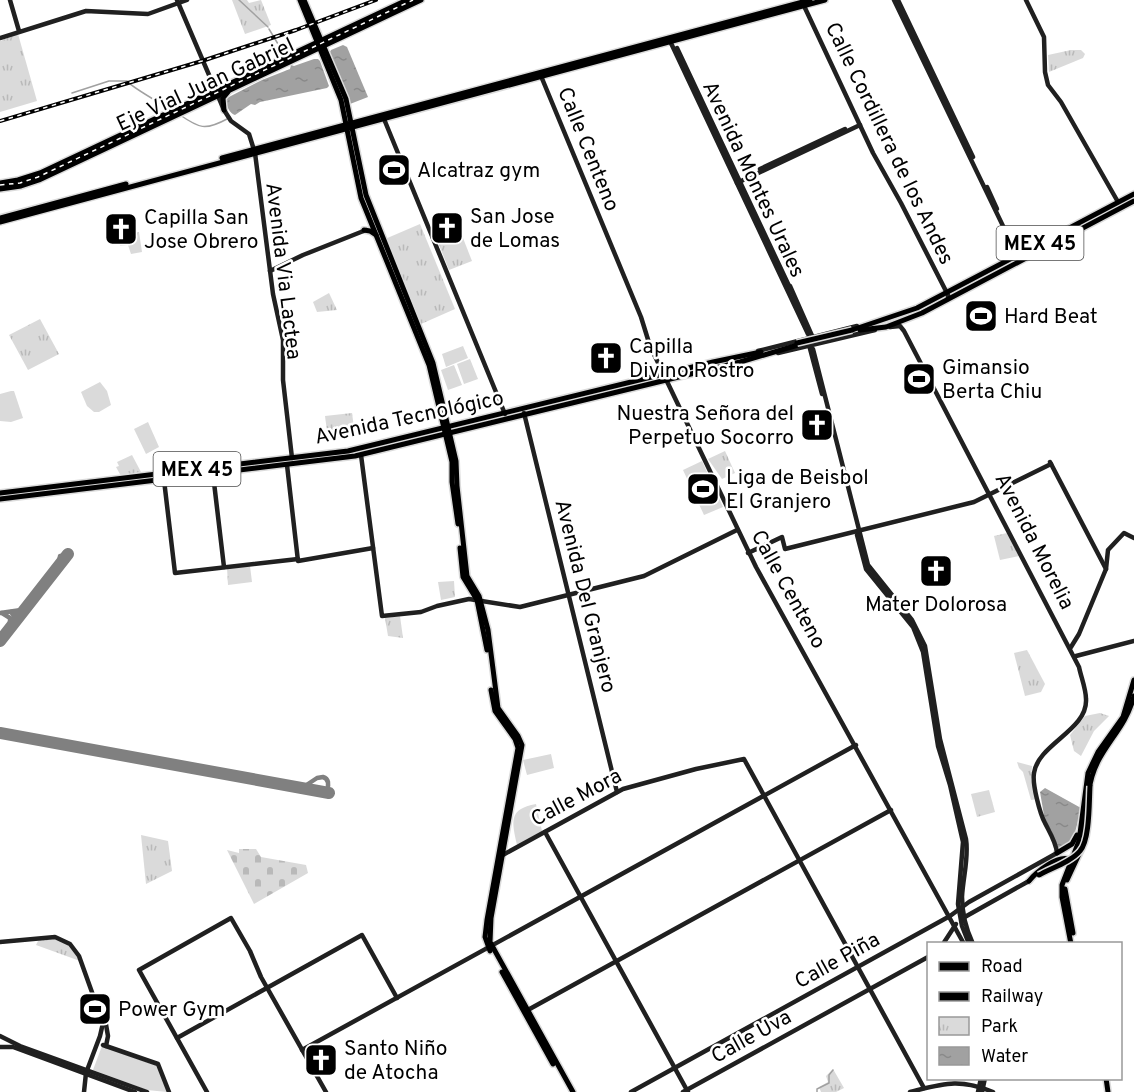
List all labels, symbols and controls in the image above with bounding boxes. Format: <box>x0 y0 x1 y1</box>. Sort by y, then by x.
street label: Calle Cordillera de los Andes <box>818 18 959 269</box>
street label: Eje Vial Juan Gabriel <box>112 32 299 138</box>
street label: Avenida Montes Urales <box>695 77 810 282</box>
street label: Calle Centeno <box>550 83 625 216</box>
sports icon: Alcatraz gym <box>376 152 412 188</box>
place label: Alcatraz gym <box>417 158 540 185</box>
street label: Avenida Via Lactea <box>258 181 307 361</box>
place label: San Jose de Lomas <box>470 204 560 255</box>
place label: Capilla San Jose Obrero <box>144 205 258 256</box>
church icon: San Jose de Lomas <box>429 210 465 246</box>
church icon: Capilla San Jose Obrero <box>103 211 139 247</box>
road number: MEX 45 <box>996 226 1084 260</box>
sports icon: Hard Beat <box>963 298 999 334</box>
place label: Hard Beat <box>1004 304 1098 331</box>
place label: Capilla Divino Rostro <box>629 334 755 385</box>
church icon: Capilla Divino Rostro <box>588 340 624 376</box>
place label: Gimansio Berta Chiu <box>942 355 1042 406</box>
sports icon: Gimansio Berta Chiu <box>901 361 937 397</box>
street label: Avenida Tecnológico <box>312 385 506 452</box>
place label: Nuestra Señora del Perpetuo Socorro <box>616 401 794 452</box>
church icon: Nuestra Señora del Perpetuo Socorro <box>799 407 835 443</box>
road number: MEX 45 <box>154 452 240 486</box>
place label: Liga de Beisbol El Granjero <box>726 465 869 516</box>
street label: Avenida Morelia <box>988 469 1080 614</box>
sports icon: Liga de Beisbol El Granjero <box>685 471 721 507</box>
street label: Avenida Del Granjero <box>547 497 622 696</box>
street label: Calle Centeno <box>744 526 831 654</box>
church icon: Mater Dolorosa <box>918 553 954 589</box>
place label: Mater Dolorosa <box>865 592 1007 619</box>
street label: Calle Mora <box>527 763 627 834</box>
street label: Calle Piña <box>790 927 885 996</box>
legend <box>927 942 1122 1080</box>
text: Road <box>981 956 1023 979</box>
text: Railway <box>981 986 1043 1009</box>
sports icon: Power Gym <box>77 991 113 1027</box>
place label: Power Gym <box>118 997 225 1024</box>
street label: Calle Uva <box>707 1004 797 1070</box>
text: Park <box>981 1016 1018 1039</box>
place label: Santo Niño de Atocha <box>344 1036 448 1087</box>
church icon: Santo Niño de Atocha <box>303 1042 339 1078</box>
text: Water <box>981 1046 1028 1069</box>

